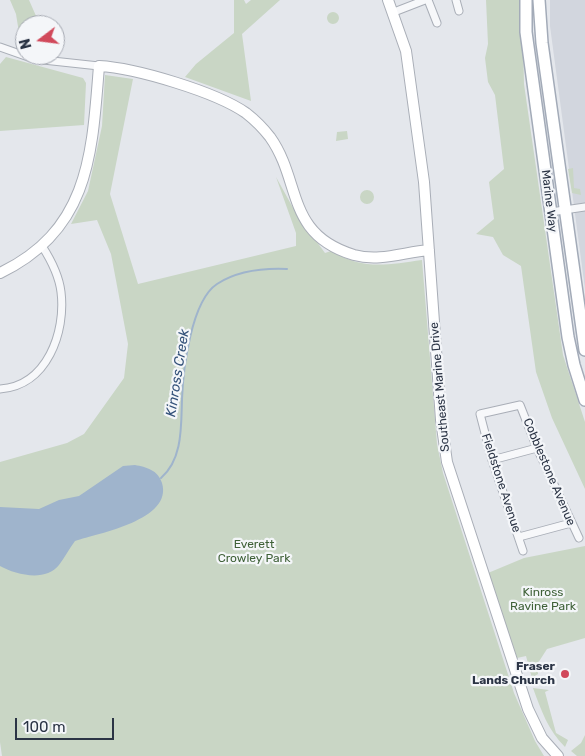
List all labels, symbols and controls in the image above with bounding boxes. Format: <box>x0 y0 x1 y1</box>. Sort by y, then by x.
north arrow <box>15 15 65 65</box>
text: N <box>16 37 36 51</box>
street label: Marine Way <box>538 169 560 233</box>
street label: Southeast Marine Drive <box>427 322 453 452</box>
water label: Kinross Creek <box>163 328 193 418</box>
street label: Cobblestone Avenue <box>520 416 578 528</box>
street label: Fieldstone Avenue <box>478 432 524 534</box>
park label: Everett Crowley Park <box>218 538 290 566</box>
park label: Kinross Ravine Park <box>510 586 576 614</box>
place label: Fraser Lands Church <box>472 660 555 688</box>
marker: Fraser Lands Church <box>559 668 571 680</box>
scale bar <box>18 708 116 740</box>
text: 100 m <box>23 718 65 736</box>

